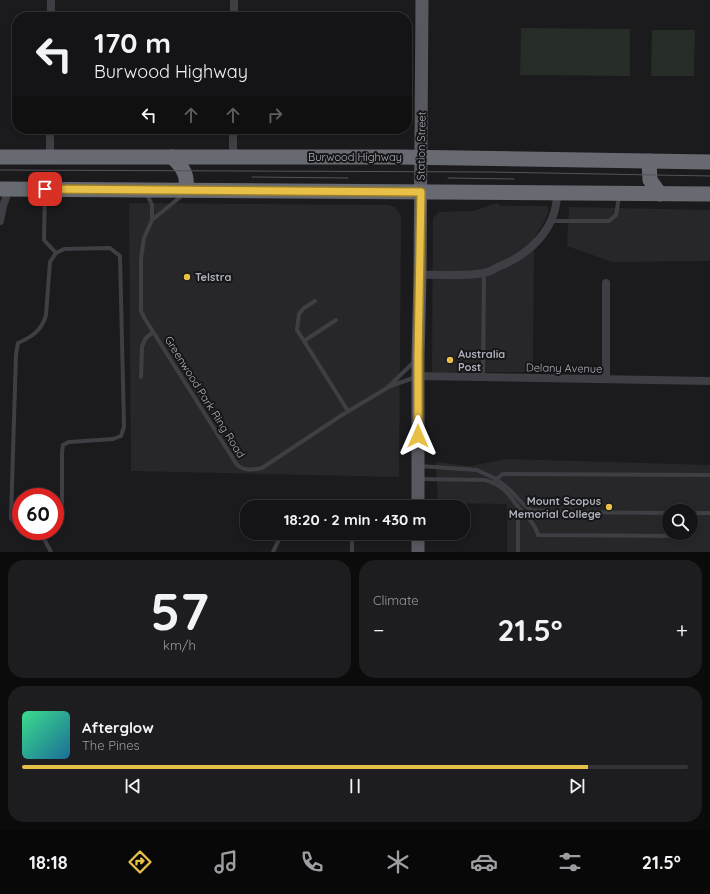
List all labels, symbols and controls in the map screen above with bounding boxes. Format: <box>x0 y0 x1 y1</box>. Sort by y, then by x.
text: 170 m <box>94 25 171 60</box>
icon: left <box>28 28 80 80</box>
text: Burwood Highway <box>94 60 248 83</box>
icon: left <box>138 104 160 126</box>
icon: ahead <box>180 104 202 126</box>
icon: ahead <box>222 104 244 126</box>
icon: right <box>264 104 286 126</box>
street label: Station Street <box>413 111 429 180</box>
street label: Burwood Highway <box>308 150 402 164</box>
pin <box>28 172 62 206</box>
icon: arrive <box>34 178 56 200</box>
place label: Telstra <box>195 270 231 284</box>
marker: Telstra <box>182 272 192 282</box>
street label: Greenwood Park Ring Road <box>162 333 248 461</box>
place label: Australia Post <box>458 347 505 374</box>
marker: Australia Post <box>445 355 455 365</box>
street label: Delany Avenue <box>526 360 602 376</box>
position arrow <box>397 415 439 457</box>
speed limit sign: 60 <box>12 488 64 540</box>
place label: Mount Scopus Memorial College <box>509 494 602 521</box>
marker: Mount Scopus Memorial College <box>604 502 614 512</box>
map controls <box>662 504 698 540</box>
button: search <box>662 504 698 540</box>
text: 18:20 · 2 min · 430 m <box>284 510 426 529</box>
text: 57 <box>150 578 209 643</box>
text: Climate <box>373 592 419 608</box>
text: 21.5° <box>497 611 563 649</box>
text: − <box>373 616 384 644</box>
text: + <box>676 616 688 644</box>
text: km/h <box>163 637 196 653</box>
text: Afterglow <box>82 718 154 737</box>
text: The Pines <box>82 737 140 753</box>
icon: previous <box>122 775 144 797</box>
icon: pause <box>344 775 366 797</box>
icon: next <box>566 775 588 797</box>
icon: directions <box>126 848 154 876</box>
icon: music <box>212 848 240 876</box>
icon: phone <box>298 848 326 876</box>
icon: climate <box>384 848 412 876</box>
icon: car <box>470 848 498 876</box>
icon: filters <box>556 848 584 876</box>
text: 18:18 <box>29 851 68 874</box>
text: 21.5° <box>642 851 681 874</box>

